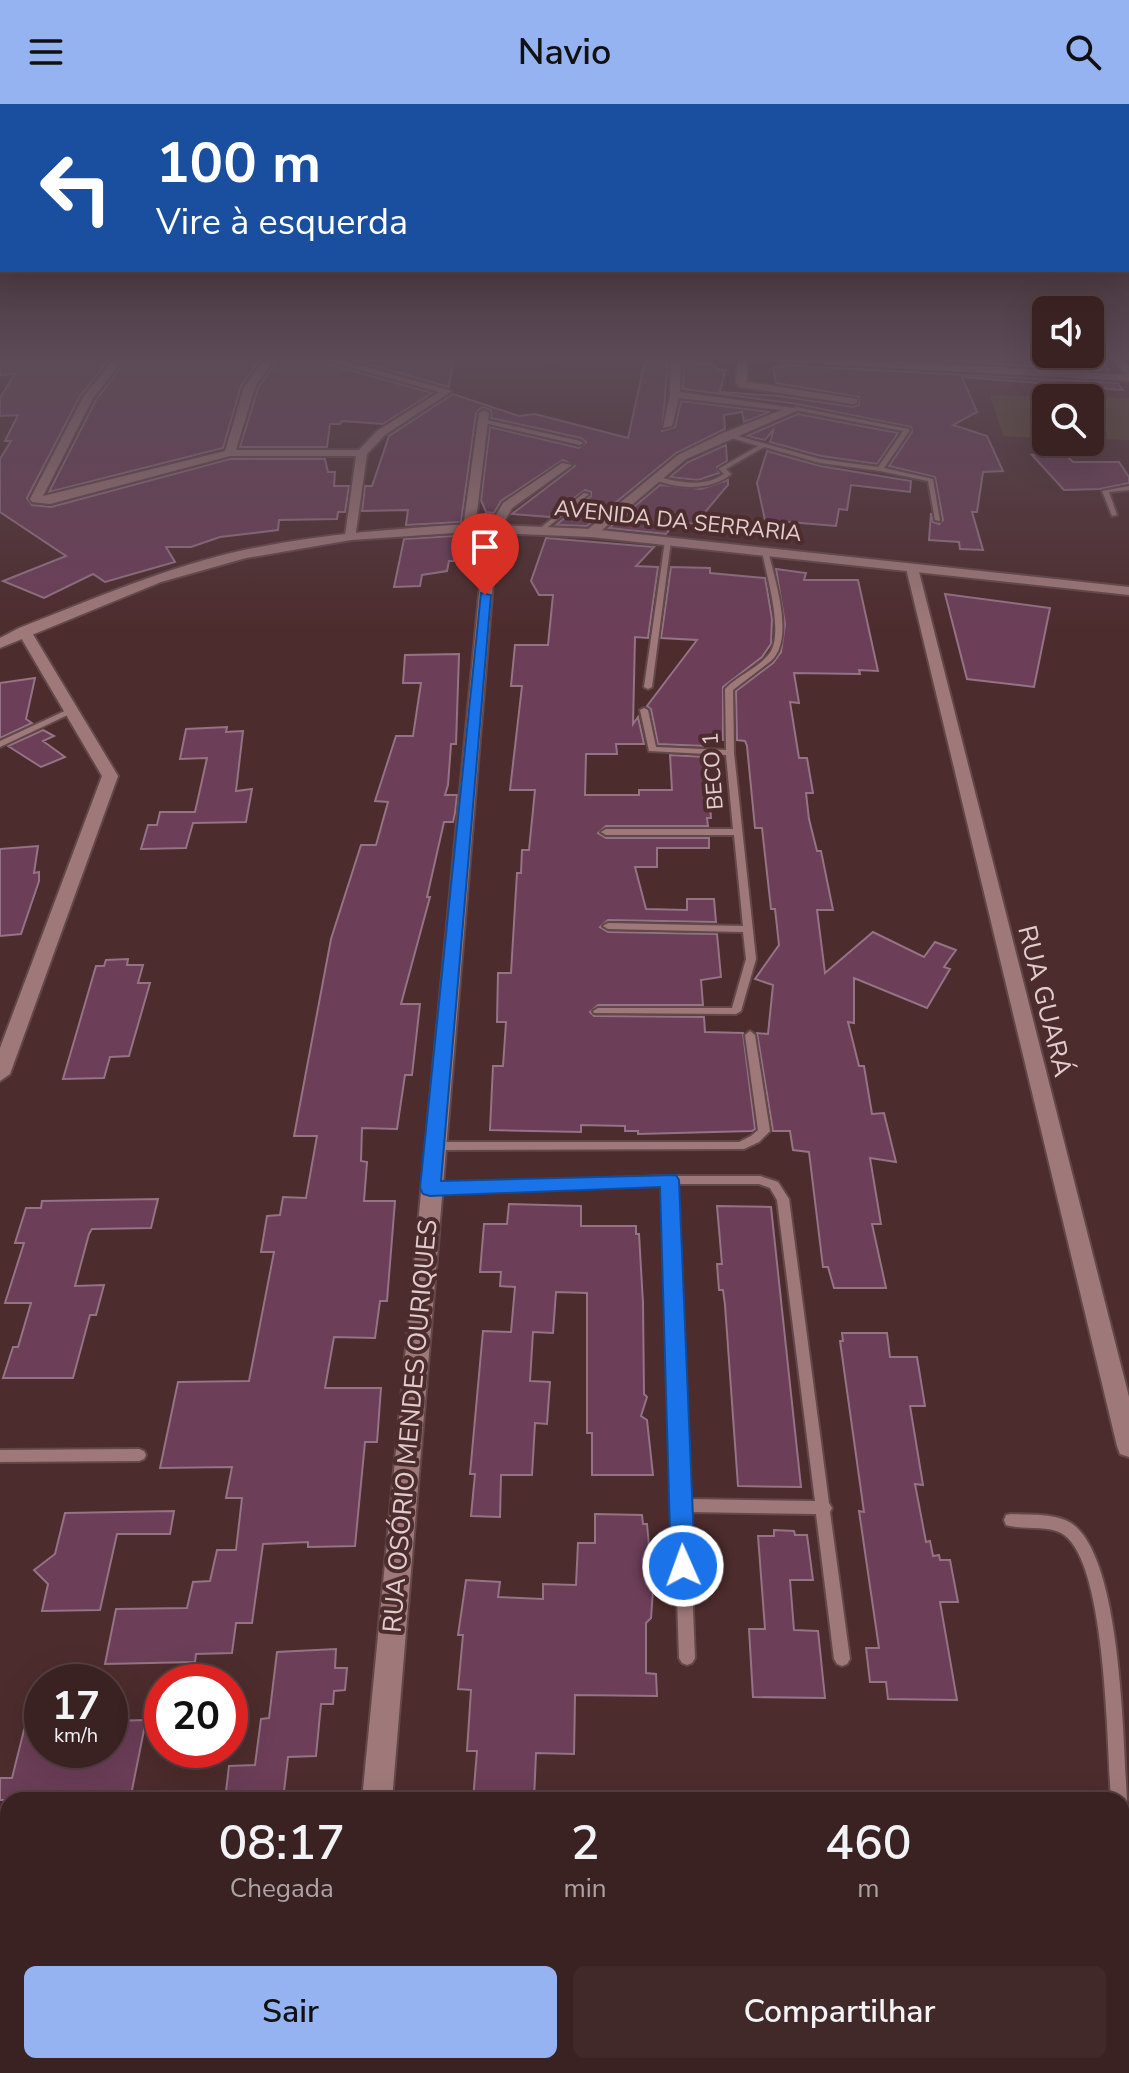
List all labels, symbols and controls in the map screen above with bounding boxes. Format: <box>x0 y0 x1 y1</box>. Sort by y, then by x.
text: Navio <box>518 28 611 77</box>
icon: menu <box>24 30 68 74</box>
icon: search <box>1061 30 1105 74</box>
text: 100 m <box>156 125 321 202</box>
icon: left <box>24 136 128 240</box>
text: Vire à esquerda <box>156 198 408 247</box>
map controls <box>1032 296 1104 456</box>
button: sound <box>1032 296 1104 368</box>
button: search <box>1032 384 1104 456</box>
street label: AVENIDA DA SERRARIA <box>553 493 803 549</box>
pin <box>451 513 519 595</box>
icon: arrive <box>463 525 507 569</box>
street label: BECO 1 <box>695 731 731 811</box>
street label: RUA GUARÁ <box>1009 922 1081 1080</box>
street label: RUA OSÓRIO MENDES OURIQUES <box>375 1218 445 1634</box>
position arrow <box>641 1524 725 1608</box>
speed limit sign: 20 <box>144 1664 248 1768</box>
text: 17 <box>52 1679 100 1733</box>
text: km/h <box>54 1722 98 1749</box>
text: 08:17 <box>218 1810 345 1876</box>
text: 2 <box>571 1810 599 1876</box>
text: 460 <box>825 1810 912 1876</box>
text: Chegada <box>230 1871 334 1906</box>
text: min <box>564 1871 607 1906</box>
text: m <box>857 1871 879 1906</box>
button: Sair <box>24 1966 557 2058</box>
button: Compartilhar <box>573 1966 1106 2058</box>

